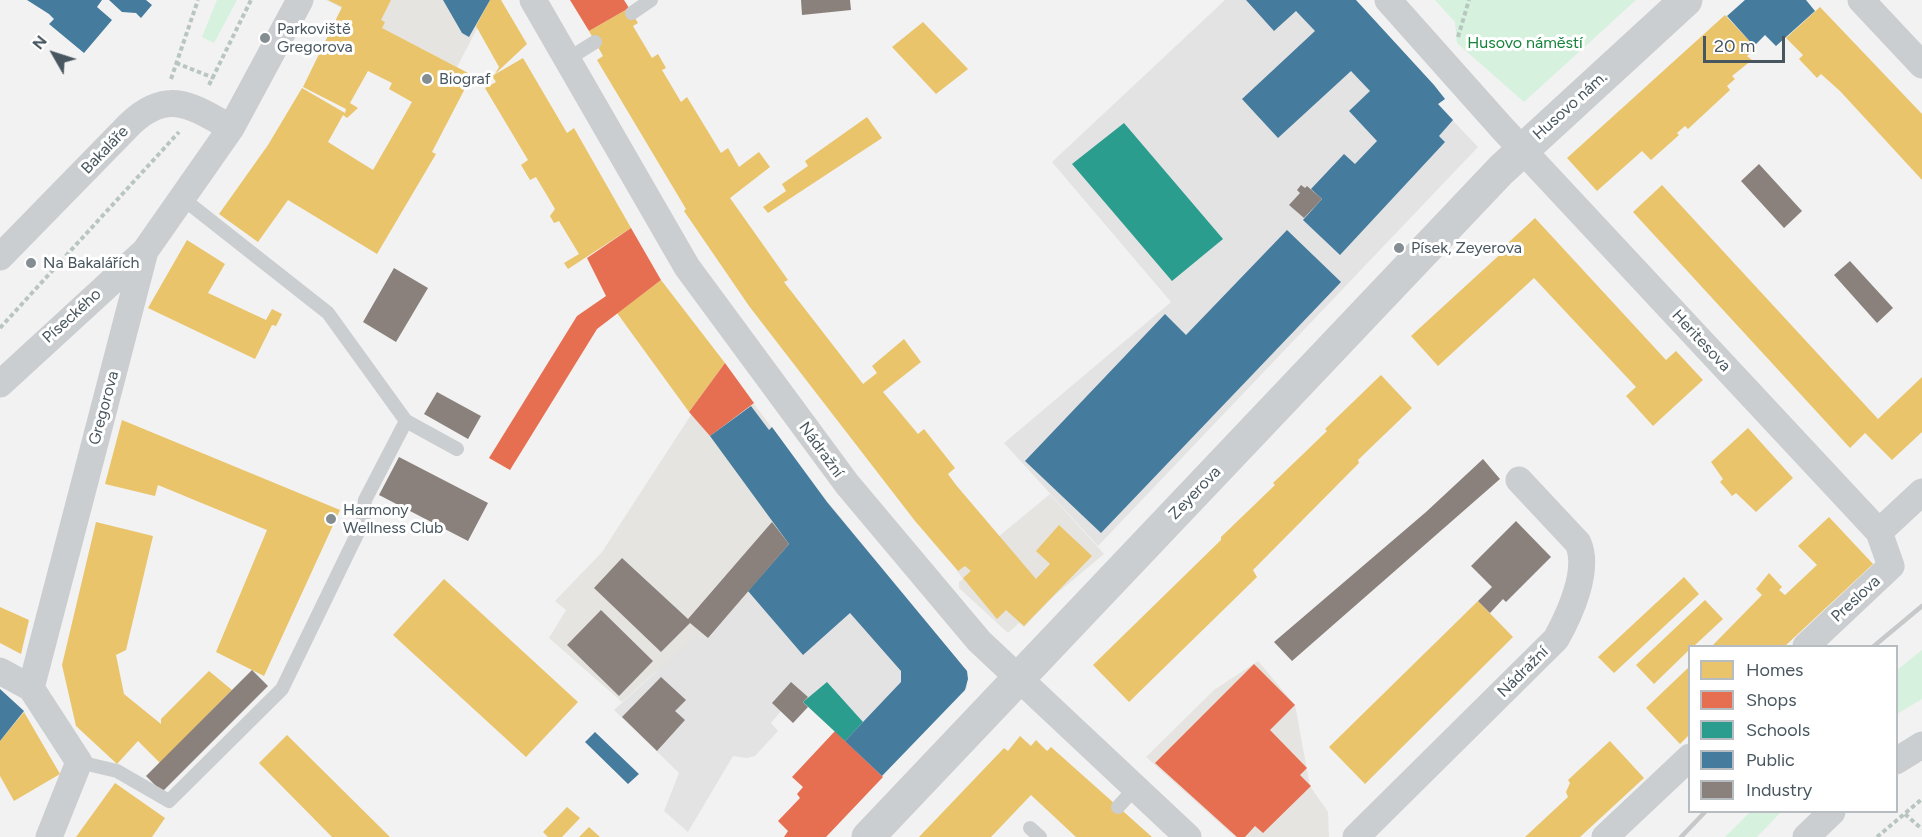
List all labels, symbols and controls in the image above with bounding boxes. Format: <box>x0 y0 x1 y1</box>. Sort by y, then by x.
place label: Parkoviště Gregorova <box>277 19 353 57</box>
north arrow <box>24 24 84 84</box>
scale bar <box>1706 24 1788 62</box>
marker: Parkoviště Gregorova <box>258 31 272 45</box>
text: N <box>28 32 51 53</box>
park label: Husovo náměstí <box>1467 33 1583 53</box>
text: 20 m <box>1714 35 1755 57</box>
street label: Husovo nám. <box>1529 68 1611 144</box>
place label: Biograf <box>439 69 491 89</box>
marker: Biograf <box>420 72 434 86</box>
street label: Bakaláře <box>77 122 133 178</box>
place label: Písek, Zeyerova <box>1411 238 1522 258</box>
marker: Písek, Zeyerova <box>1392 241 1406 255</box>
place label: Na Bakalářích <box>43 253 140 273</box>
marker: Na Bakalářích <box>24 256 38 270</box>
street label: Píseckého <box>39 285 105 347</box>
street label: Heritesova <box>1668 306 1734 376</box>
street label: Gregorova <box>85 369 123 447</box>
street label: Nádražní <box>794 418 848 482</box>
street label: Zeyerova <box>1165 462 1225 524</box>
place label: Harmony Wellness Club <box>343 500 443 538</box>
marker: Harmony Wellness Club <box>324 512 338 526</box>
street label: Preslova <box>1828 572 1884 626</box>
street label: Nádražní <box>1494 643 1552 701</box>
legend <box>1688 645 1898 813</box>
text: Homes <box>1746 659 1804 681</box>
text: Shops <box>1746 689 1797 711</box>
text: Schools <box>1746 719 1810 741</box>
text: Public <box>1746 749 1795 771</box>
text: Industry <box>1746 779 1812 801</box>

